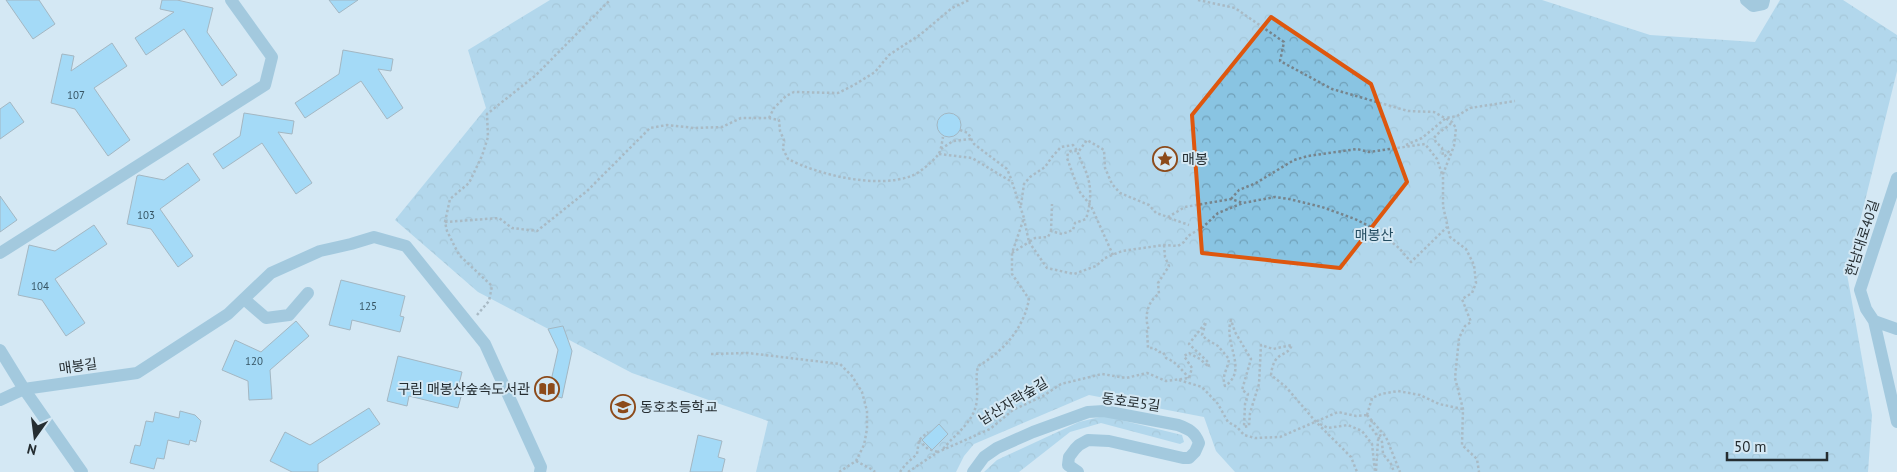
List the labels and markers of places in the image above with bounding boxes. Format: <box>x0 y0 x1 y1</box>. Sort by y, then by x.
place icon: 매봉 <box>1152 146 1178 172</box>
place label: 매봉 <box>1182 150 1208 168</box>
library icon: 구립 매봉산숲속도서관 <box>534 376 560 402</box>
place label: 구립 매봉산숲속도서관 <box>397 380 530 398</box>
school or university icon: 동호초등학교 <box>610 394 636 420</box>
place label: 동호초등학교 <box>640 398 717 416</box>

